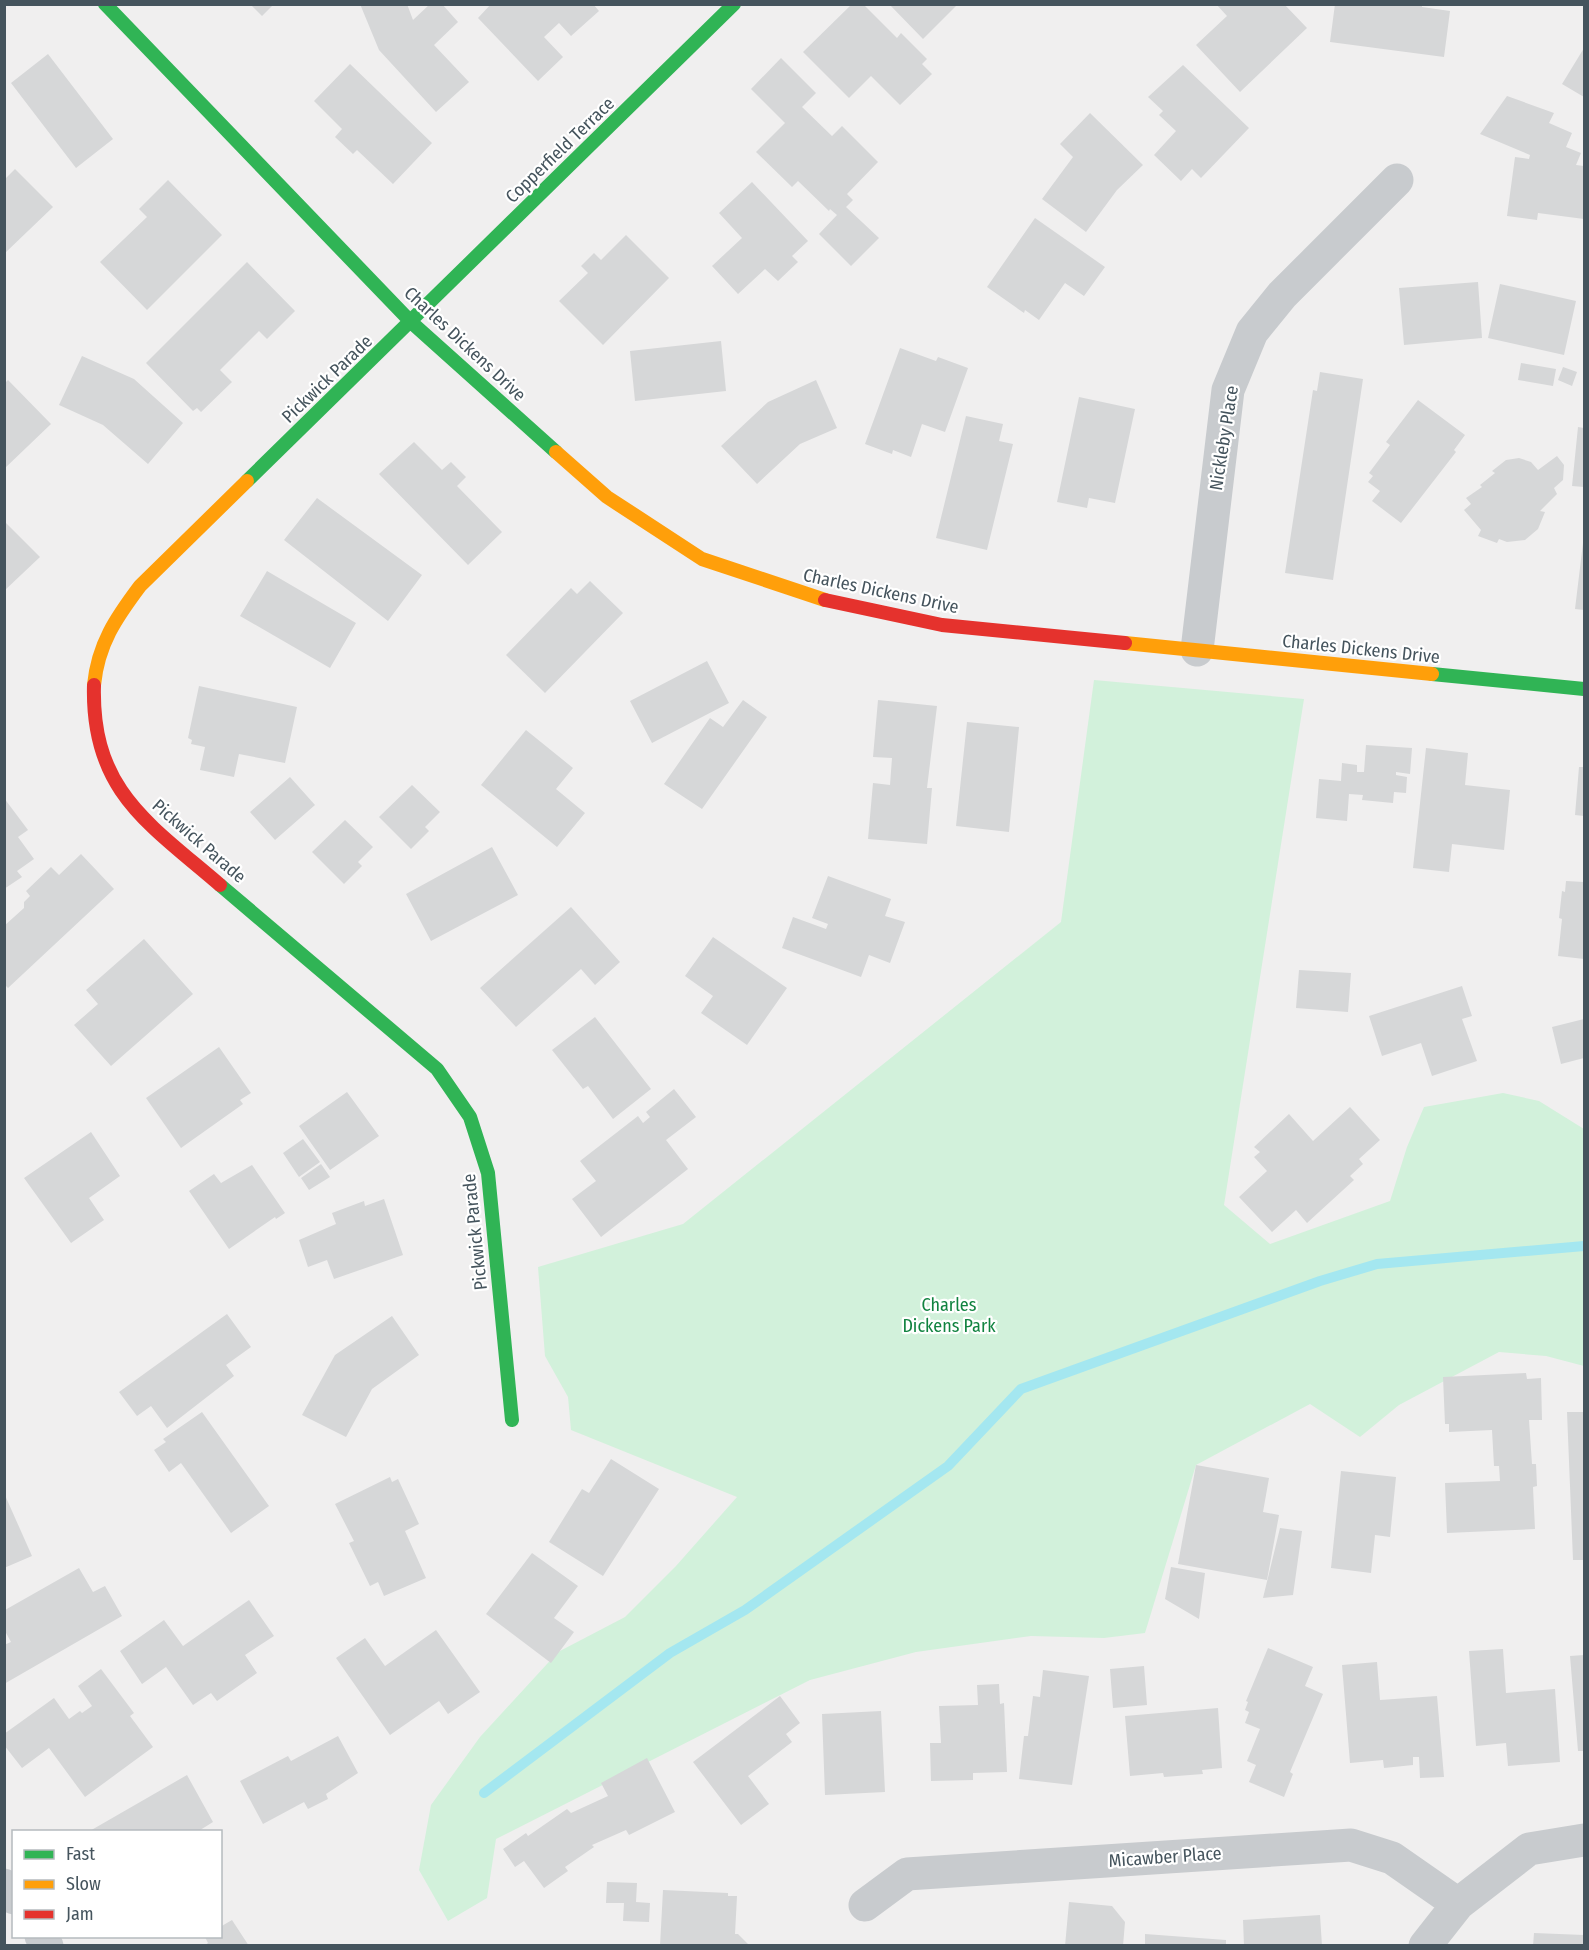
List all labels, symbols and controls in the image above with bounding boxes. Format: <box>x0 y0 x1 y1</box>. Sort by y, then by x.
street label: Copperfield Terrace <box>501 92 619 207</box>
street label: Charles Dickens Drive <box>400 282 530 406</box>
street label: Pickwick Parade <box>277 330 377 428</box>
street label: Nickleby Place <box>1205 384 1243 492</box>
street label: Charles Dickens Drive <box>801 564 961 618</box>
street label: Charles Dickens Drive <box>1281 630 1441 668</box>
street label: Pickwick Parade <box>148 794 250 888</box>
street label: Pickwick Parade <box>458 1173 492 1291</box>
park label: Charles Dickens Park <box>902 1294 996 1337</box>
legend <box>12 1830 222 1938</box>
street label: Micawber Place <box>1108 1842 1222 1872</box>
text: Fast <box>66 1843 95 1865</box>
text: Slow <box>66 1873 101 1895</box>
text: Jam <box>66 1903 94 1925</box>

